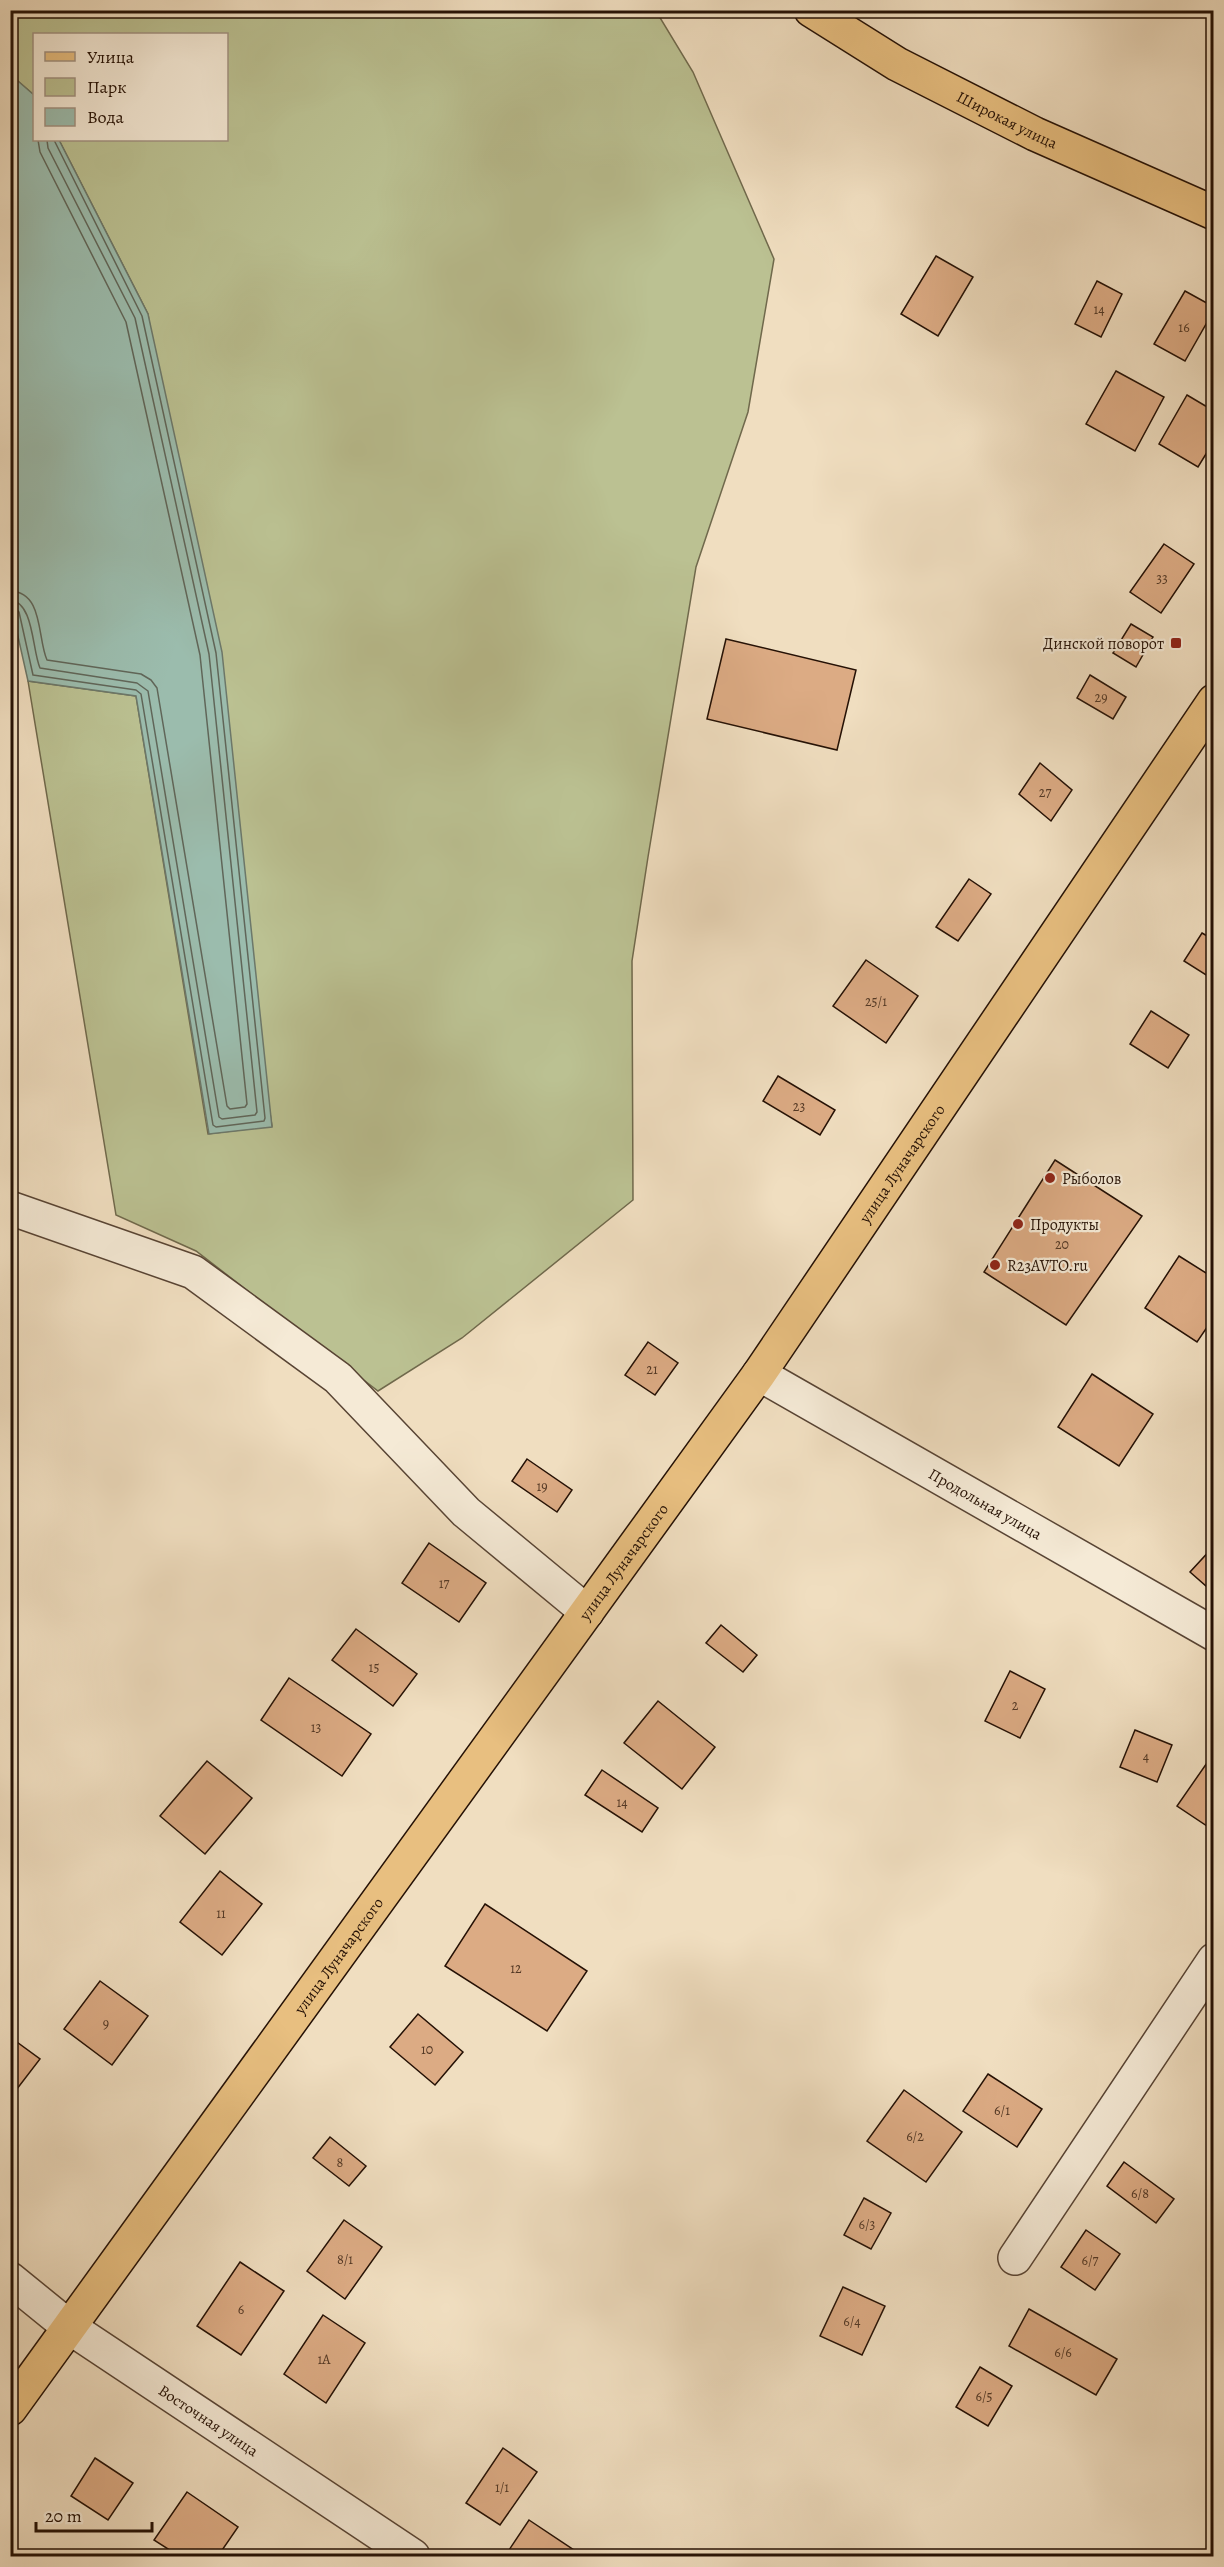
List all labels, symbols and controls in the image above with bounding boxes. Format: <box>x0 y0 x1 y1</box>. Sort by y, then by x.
legend <box>33 33 228 141</box>
text: Улица <box>87 45 135 69</box>
text: Парк <box>87 75 127 99</box>
street label: Широкая улица <box>953 86 1061 155</box>
text: Вода <box>87 105 125 129</box>
house number: 14 <box>1093 300 1105 319</box>
house number: 16 <box>1178 318 1190 337</box>
house number: 33 <box>1156 569 1168 588</box>
place label: Динской поворот <box>1043 633 1164 655</box>
marker: Динской поворот <box>1169 636 1183 650</box>
house number: 29 <box>1094 688 1108 707</box>
house number: 27 <box>1039 783 1051 802</box>
house number: 25/1 <box>865 992 887 1011</box>
house number: 23 <box>793 1097 805 1116</box>
street label: улица Луначарского <box>854 1100 950 1228</box>
place label: Рыболов <box>1062 1168 1121 1190</box>
marker: Рыболов <box>1043 1171 1057 1185</box>
place label: Продукты <box>1030 1214 1099 1236</box>
marker: Продукты <box>1011 1217 1025 1231</box>
house number: 20 <box>1055 1235 1069 1254</box>
place label: R23AVTO.ru <box>1007 1255 1088 1277</box>
marker: R23AVTO.ru <box>988 1258 1002 1272</box>
house number: 21 <box>646 1360 658 1379</box>
street label: Продольная улица <box>924 1463 1046 1546</box>
house number: 19 <box>536 1477 548 1496</box>
street label: улица Луначарского <box>574 1499 674 1626</box>
house number: 17 <box>439 1574 449 1593</box>
house number: 15 <box>369 1658 379 1677</box>
house number: 2 <box>1012 1696 1019 1715</box>
house number: 13 <box>311 1718 321 1737</box>
house number: 4 <box>1143 1747 1149 1766</box>
house number: 14 <box>616 1793 628 1812</box>
street label: улица Луначарского <box>289 1893 389 2020</box>
house number: 11 <box>216 1904 226 1923</box>
house number: 12 <box>510 1959 522 1978</box>
house number: 9 <box>103 2014 109 2033</box>
house number: 10 <box>421 2040 433 2059</box>
house number: 6/1 <box>994 2101 1010 2120</box>
house number: 6/2 <box>906 2127 924 2146</box>
house number: 8 <box>337 2153 344 2172</box>
house number: 6/8 <box>1131 2184 1149 2203</box>
house number: 6/3 <box>859 2215 876 2234</box>
house number: 8/1 <box>337 2250 353 2269</box>
house number: 6/7 <box>1082 2251 1099 2270</box>
house number: 6 <box>238 2300 244 2319</box>
house number: 6/4 <box>843 2312 861 2331</box>
house number: 6/6 <box>1054 2343 1072 2362</box>
house number: 1А <box>318 2350 331 2369</box>
street label: Восточная улица <box>154 2380 263 2462</box>
house number: 6/5 <box>975 2387 993 2406</box>
house number: 1/1 <box>495 2478 509 2497</box>
scale bar <box>36 2495 152 2533</box>
text: 20 m <box>45 2504 82 2528</box>

